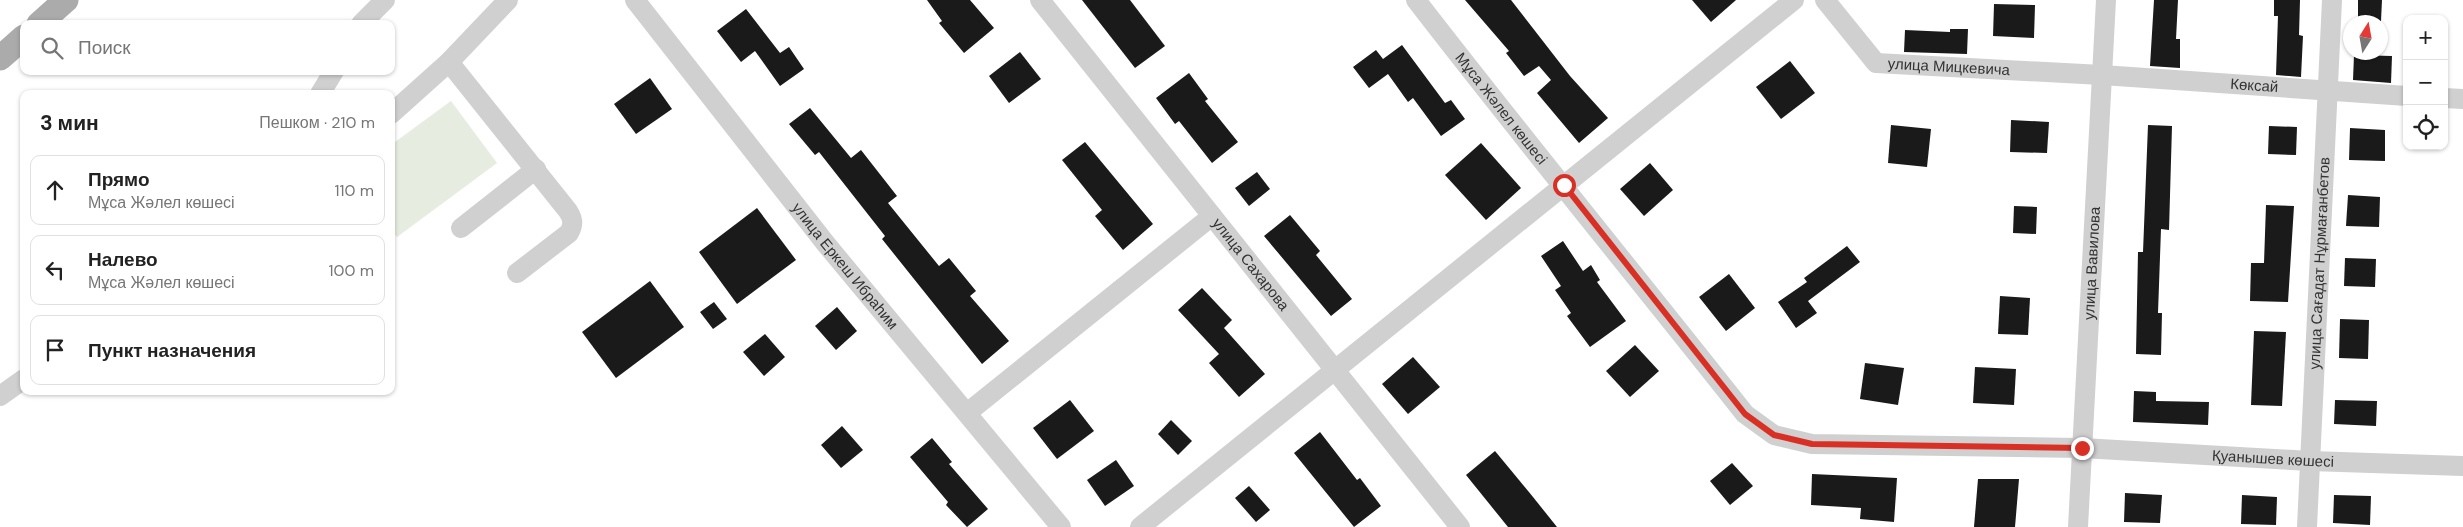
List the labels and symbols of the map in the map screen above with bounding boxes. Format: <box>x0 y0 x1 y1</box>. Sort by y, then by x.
north arrow <box>2343 15 2388 60</box>
street label: Мұса Жәлел көшесі <box>1451 48 1552 169</box>
street label: улица Мицкевича <box>1887 54 2011 80</box>
street label: Көксай <box>2230 74 2279 97</box>
street label: улица Сағадат Нұрмағанбетов <box>2304 156 2335 370</box>
route start <box>1553 174 1576 197</box>
street label: улица Еркеш Ибраһим <box>787 199 903 334</box>
street label: улица Вавилова <box>2079 206 2105 321</box>
street label: улица Сахарова <box>1208 214 1294 315</box>
route end <box>2071 437 2094 460</box>
street label: Қуанышев көшесі <box>2212 445 2334 472</box>

